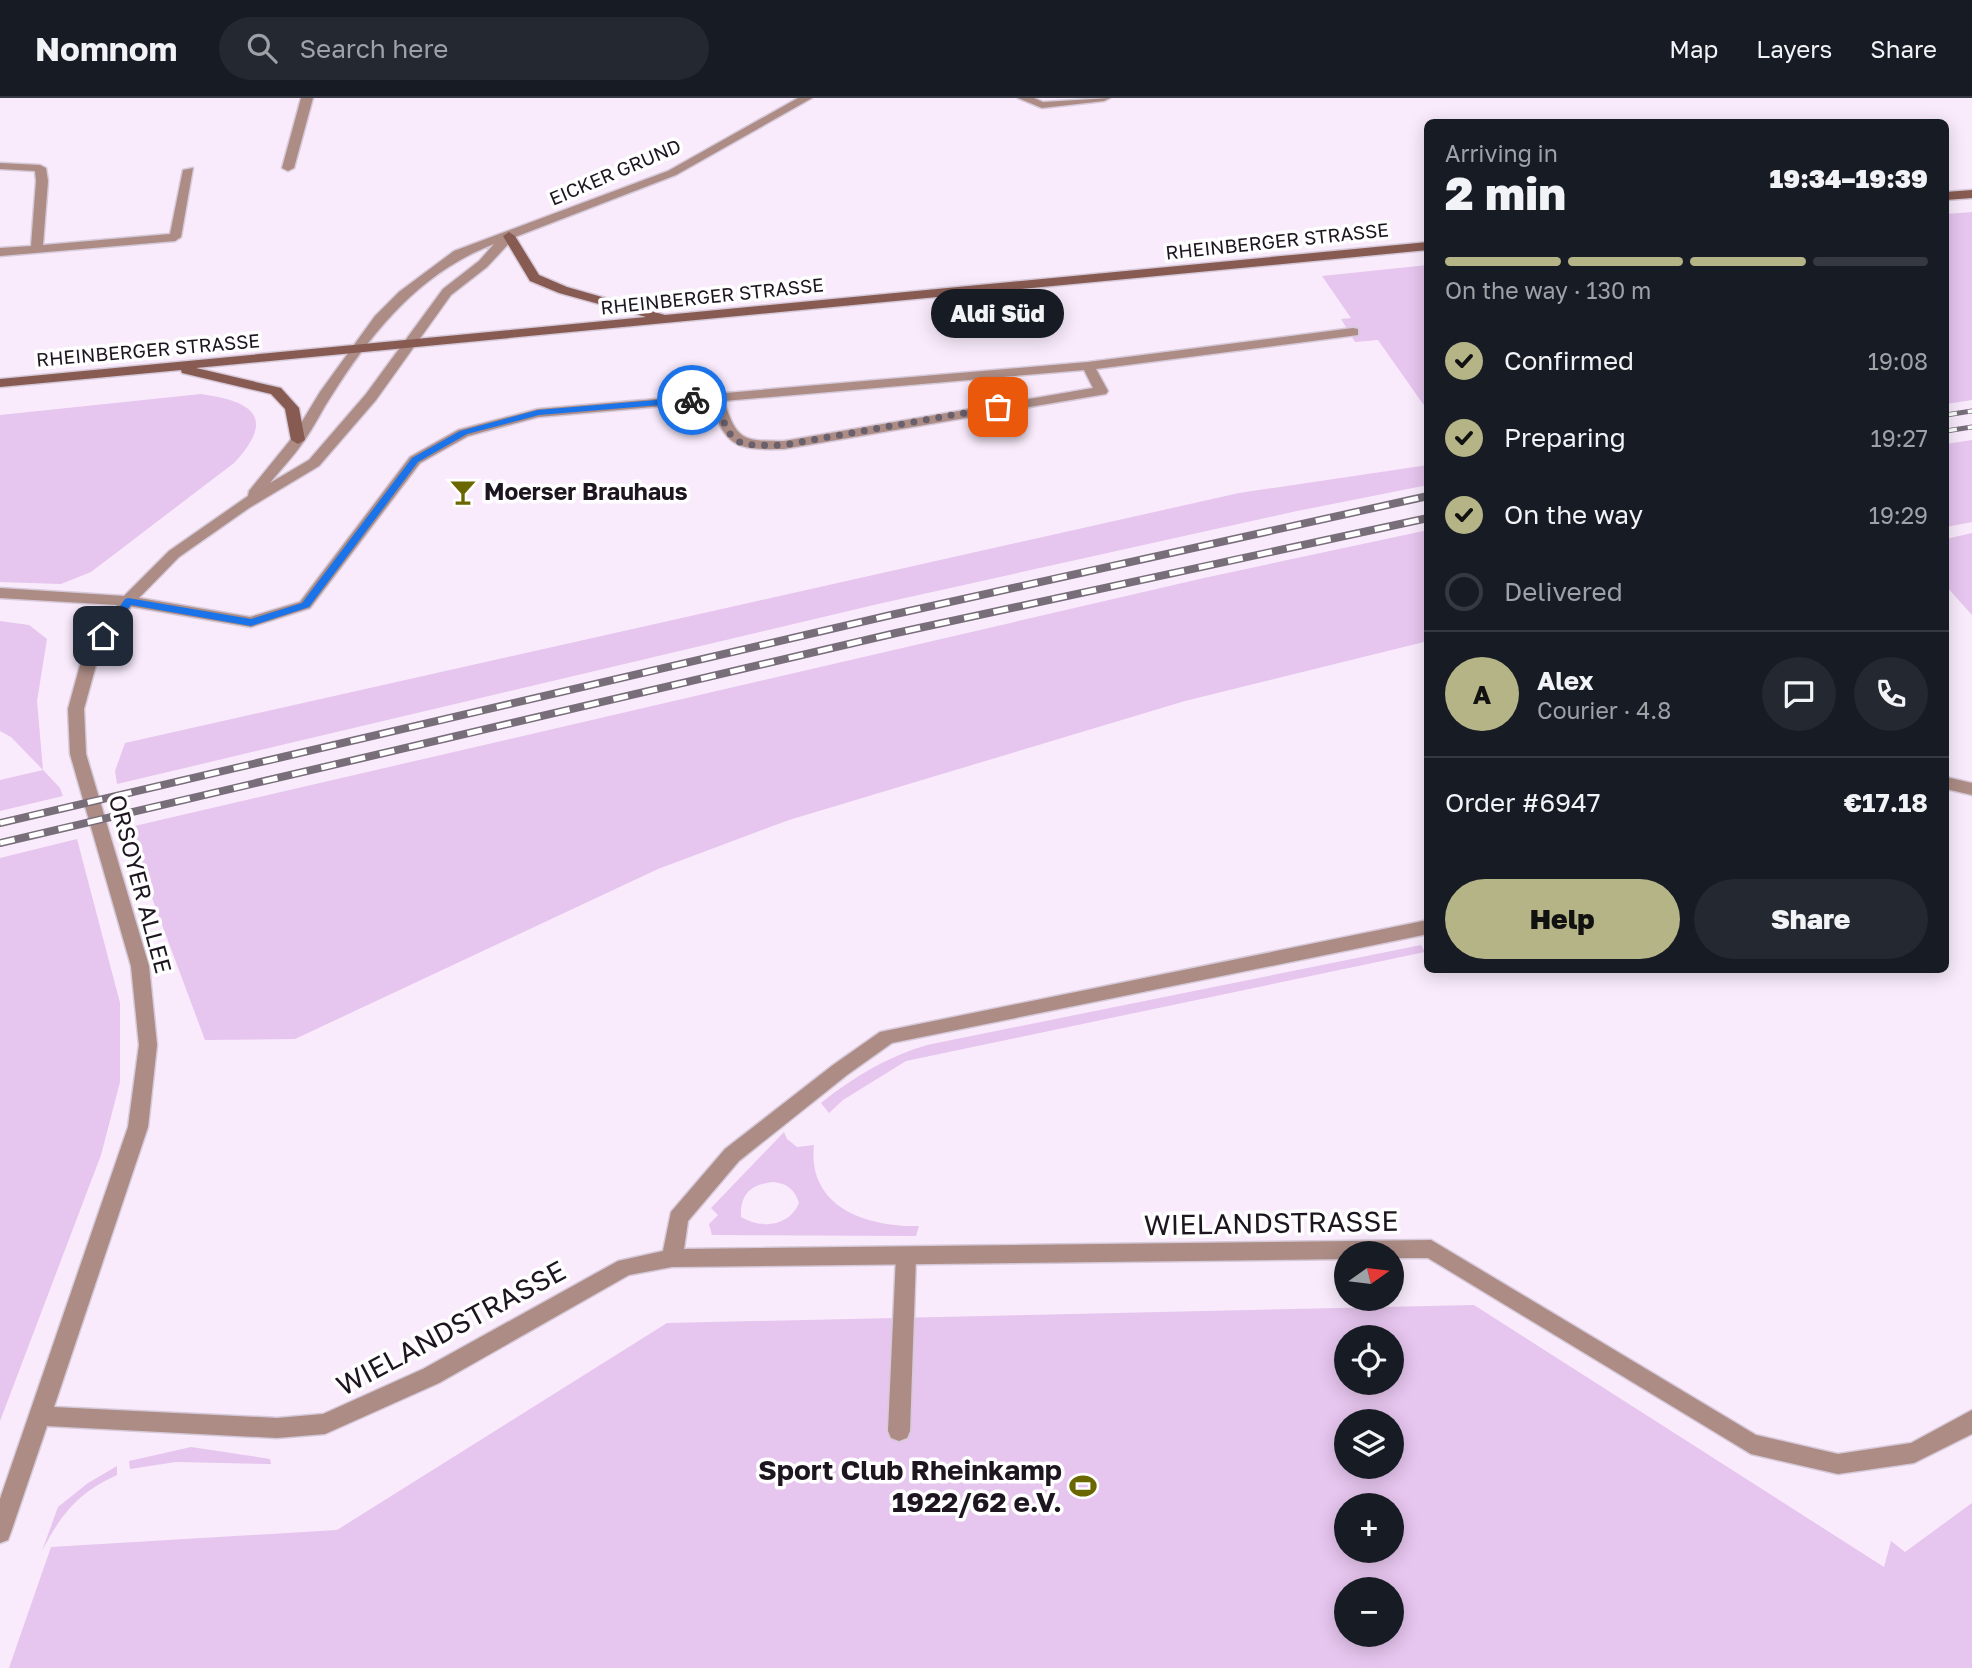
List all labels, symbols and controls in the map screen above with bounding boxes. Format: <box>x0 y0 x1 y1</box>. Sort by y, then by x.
search box <box>219 17 709 80</box>
text: Nomnom <box>35 29 177 68</box>
icon: search <box>243 29 281 67</box>
text: Search here <box>299 33 448 64</box>
text: Map <box>1669 34 1718 63</box>
text: Layers <box>1756 34 1832 63</box>
text: Share <box>1870 34 1937 63</box>
street label: EICKER GRUND <box>546 133 684 210</box>
text: Arriving in <box>1445 139 1558 167</box>
text: 19:34–19:39 <box>1770 163 1928 194</box>
text: 2 min <box>1445 165 1566 220</box>
street label: RHEINBERGER STRASSE <box>1164 217 1390 264</box>
street label: RHEINBERGER STRASSE <box>599 272 825 319</box>
text: On the way · 130 m <box>1445 276 1651 304</box>
callout: Aldi Süd <box>932 288 1064 337</box>
text: Aldi Süd <box>950 299 1045 327</box>
street label: RHEINBERGER STRASSE <box>35 328 261 371</box>
icon: check <box>1445 342 1483 380</box>
text: Confirmed <box>1504 345 1634 376</box>
text: 19:08 <box>1868 347 1928 375</box>
courier <box>657 365 727 435</box>
pin <box>968 377 1028 437</box>
icon: bike <box>673 381 711 419</box>
icon: bag <box>979 388 1017 426</box>
icon: check <box>1445 419 1483 457</box>
text: Preparing <box>1504 422 1626 453</box>
text: 19:27 <box>1871 424 1928 452</box>
bar icon: Moerser Brauhaus <box>448 477 478 507</box>
place label: Moerser Brauhaus <box>484 477 688 505</box>
icon: check <box>1445 496 1483 534</box>
text: On the way <box>1504 499 1643 530</box>
text: 19:29 <box>1869 501 1928 529</box>
text: Delivered <box>1504 576 1623 607</box>
pin <box>73 606 133 666</box>
icon: home <box>84 617 122 655</box>
button: chat <box>1762 657 1836 731</box>
button: phone <box>1854 657 1928 731</box>
text: Alex <box>1537 665 1594 696</box>
text: A <box>1473 679 1491 710</box>
text: Courier · 4.8 <box>1537 696 1671 724</box>
text: Order #6947 <box>1445 787 1601 818</box>
text: €17.18 <box>1844 787 1928 818</box>
street label: ORSOYER ALLEE <box>104 791 178 976</box>
button: Help <box>1445 879 1680 959</box>
button: Share <box>1694 879 1928 959</box>
street label: WIELANDSTRASSE <box>1143 1204 1399 1241</box>
north arrow <box>1334 1241 1404 1311</box>
map controls <box>1334 1241 1404 1647</box>
street label: WIELANDSTRASSE <box>331 1253 571 1402</box>
button: locate <box>1334 1325 1404 1395</box>
button: layers <box>1334 1409 1404 1479</box>
place label: Sport Club Rheinkamp 1922/62 e.V. <box>758 1453 1062 1518</box>
sports icon: Sport Club Rheinkamp 1922/62 e.V. <box>1068 1471 1098 1501</box>
button: + <box>1334 1493 1404 1563</box>
button: − <box>1334 1577 1404 1647</box>

